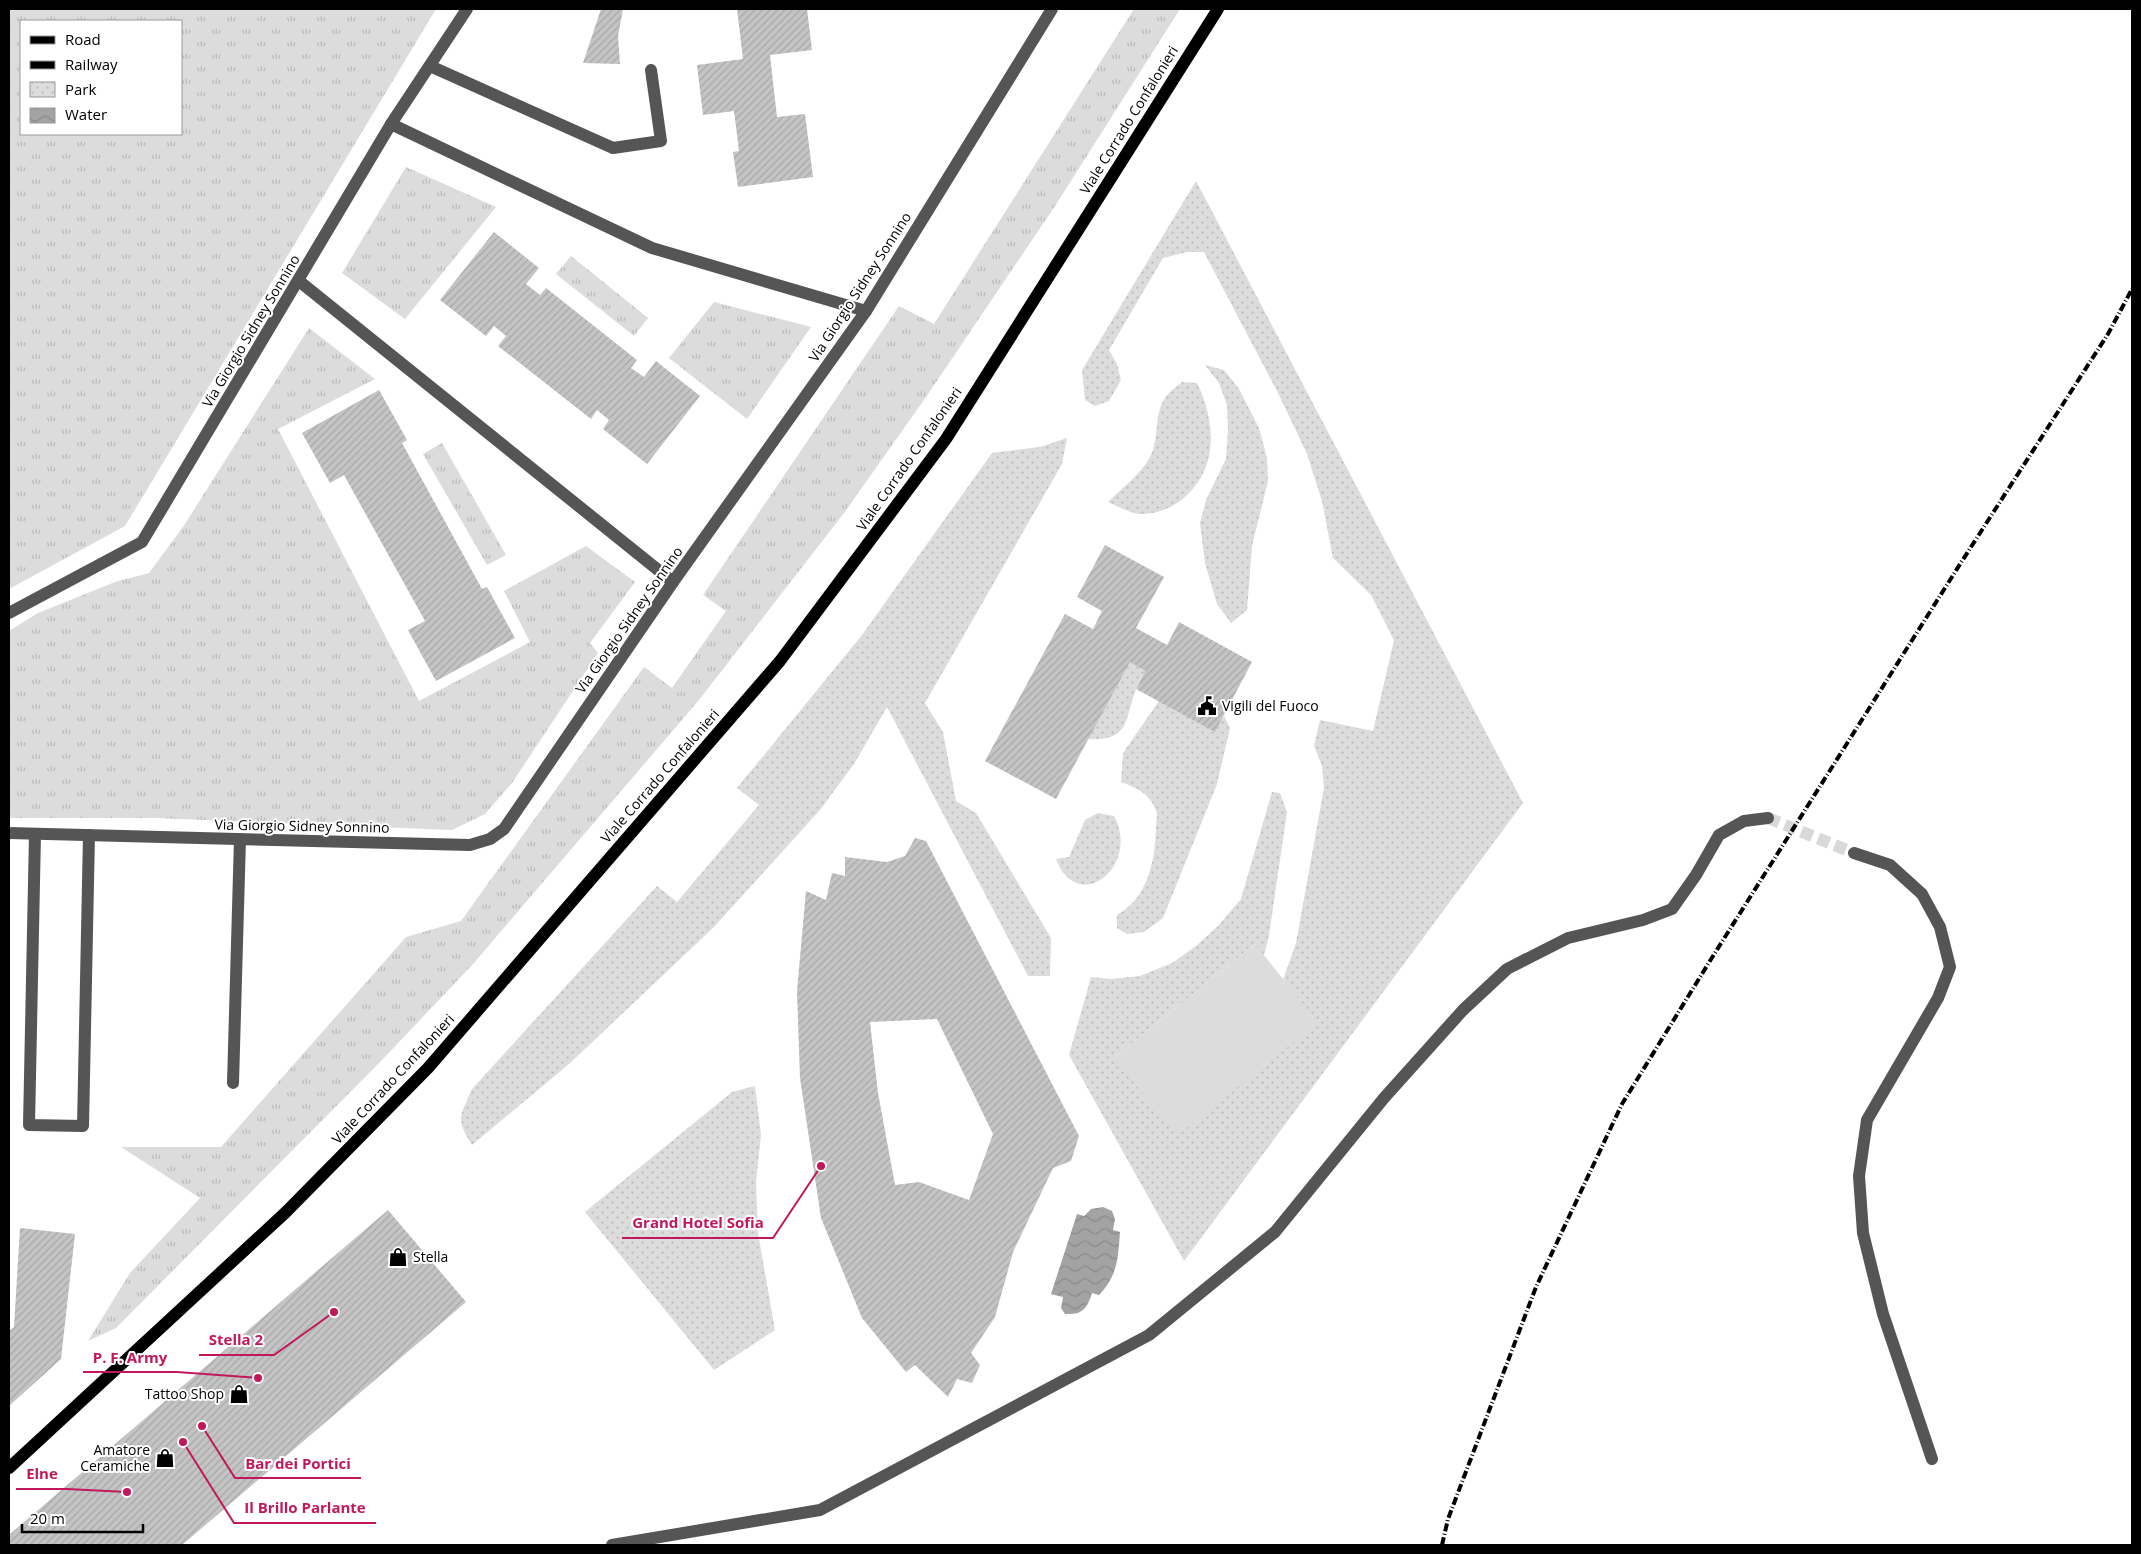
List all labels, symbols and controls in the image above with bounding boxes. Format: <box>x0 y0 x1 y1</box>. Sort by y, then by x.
legend <box>20 20 182 135</box>
text: Road <box>65 29 101 49</box>
street label: Viale Corrado Confalonieri <box>1075 42 1182 197</box>
text: Railway <box>65 54 118 74</box>
text: Park <box>65 79 96 99</box>
text: Water <box>65 104 107 124</box>
street label: Via Giorgio Sidney Sonnino <box>804 208 915 365</box>
street label: Via Giorgio Sidney Sonnino <box>197 251 304 411</box>
street label: Viale Corrado Confalonieri <box>852 383 965 534</box>
street label: Via Giorgio Sidney Sonnino <box>571 543 687 697</box>
public building icon: Vigili del Fuoco <box>1196 695 1218 717</box>
place label: Vigili del Fuoco <box>1222 696 1319 715</box>
street label: Viale Corrado Confalonieri <box>596 705 723 847</box>
street label: Via Giorgio Sidney Sonnino <box>214 814 390 837</box>
street label: Viale Corrado Confalonieri <box>327 1010 458 1148</box>
callout: Grand Hotel Sofia <box>622 1208 773 1238</box>
text: Grand Hotel Sofia <box>632 1212 764 1232</box>
shop icon: Stella <box>387 1246 409 1268</box>
place label: Stella <box>413 1247 448 1266</box>
callout: Stella 2 <box>199 1325 274 1355</box>
text: Stella 2 <box>209 1329 264 1349</box>
callout: P. F. Army <box>83 1342 177 1372</box>
text: P. F. Army <box>93 1347 168 1367</box>
shop icon: Tattoo Shop <box>228 1383 250 1405</box>
place label: Tattoo Shop <box>145 1384 224 1403</box>
place label: Amatore Ceramiche <box>80 1440 150 1475</box>
shop icon: Amatore Ceramiche <box>154 1447 176 1469</box>
callout: Bar dei Portici <box>235 1448 361 1478</box>
text: Bar dei Portici <box>245 1453 351 1473</box>
callout: Elne <box>16 1459 67 1489</box>
text: Elne <box>26 1463 58 1483</box>
callout: Il Brillo Parlante <box>234 1493 376 1523</box>
text: Il Brillo Parlante <box>244 1497 366 1517</box>
scale bar <box>22 1502 144 1534</box>
text: 20 m <box>30 1508 65 1528</box>

